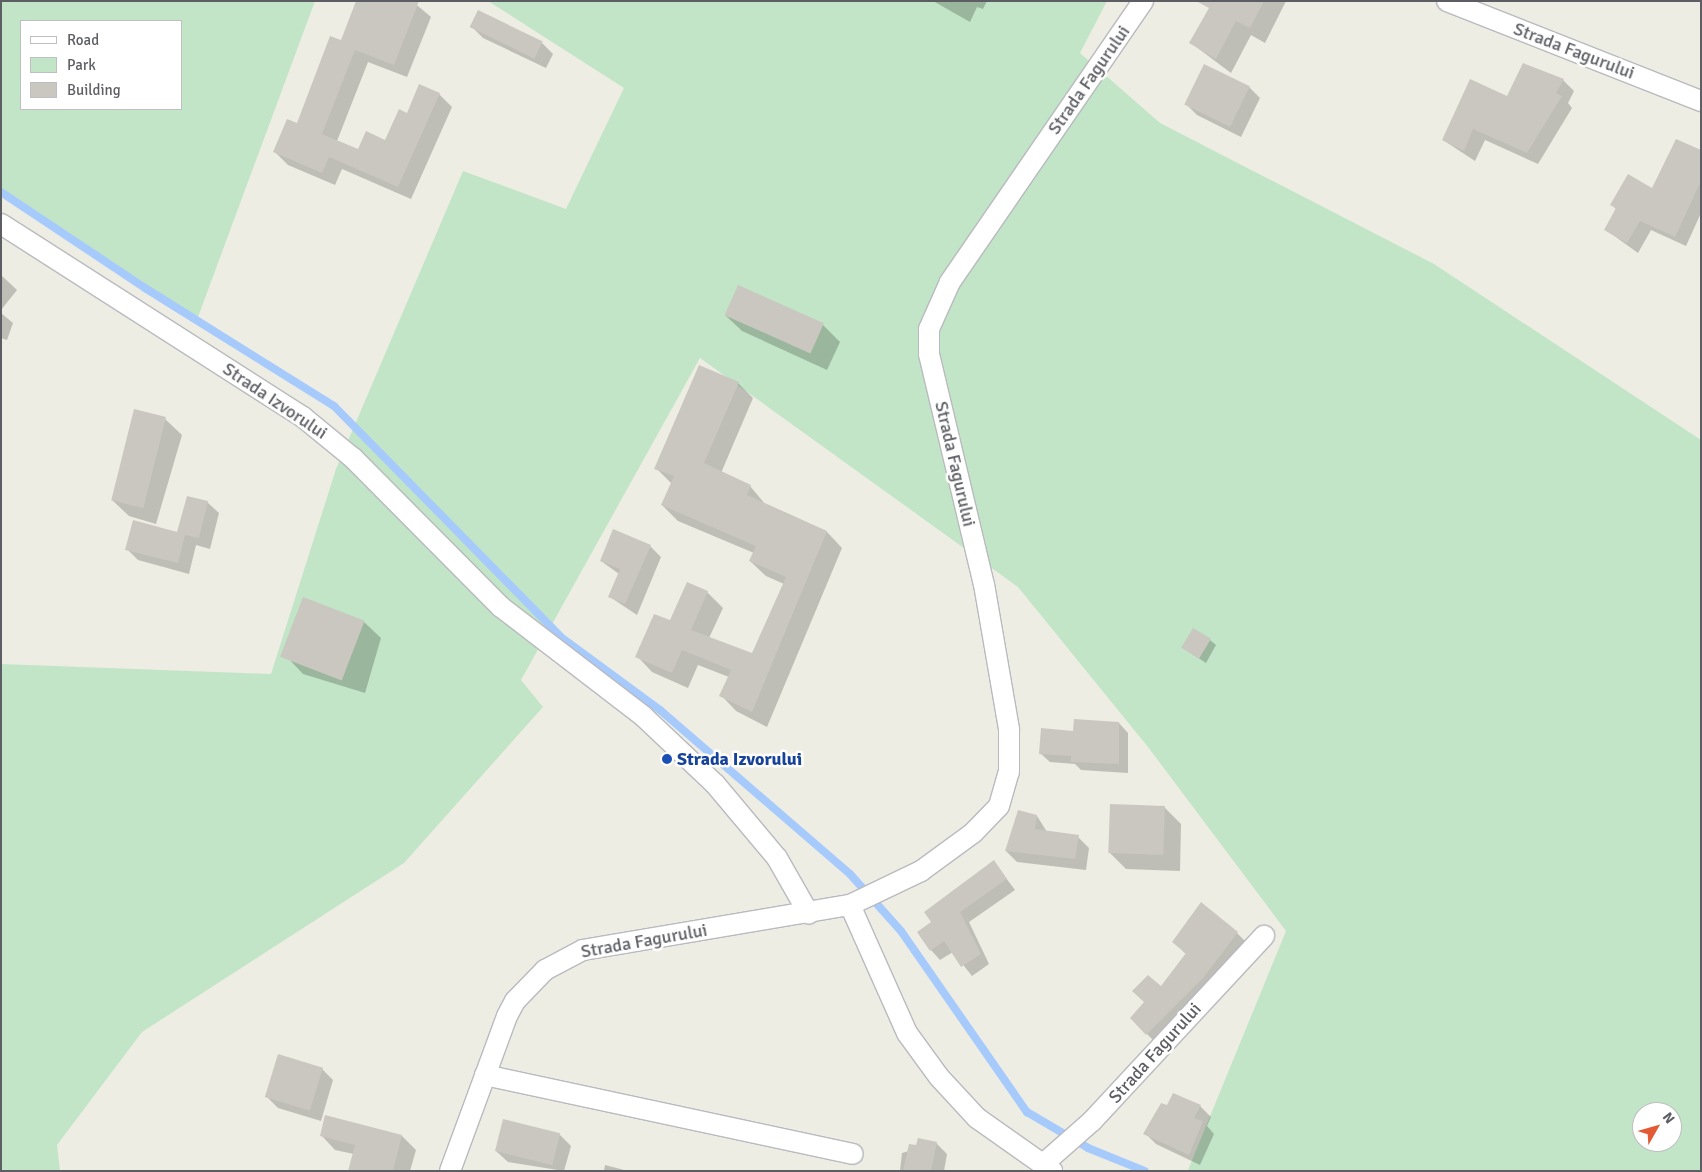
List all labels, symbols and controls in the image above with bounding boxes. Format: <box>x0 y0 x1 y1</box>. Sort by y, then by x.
street label: Strada Fagurului <box>1510 18 1638 84</box>
legend <box>20 20 182 110</box>
street label: Strada Fagurului <box>1043 21 1135 139</box>
text: Road <box>67 31 99 49</box>
text: Park <box>67 56 96 74</box>
text: Building <box>67 81 121 99</box>
street label: Strada Izvorului <box>219 358 331 444</box>
street label: Strada Fagurului <box>930 399 980 529</box>
place label: Strada Izvorului <box>677 748 802 770</box>
marker: Strada Izvorului <box>661 753 673 765</box>
street label: Strada Fagurului <box>579 919 709 963</box>
street label: Strada Fagurului <box>1104 998 1206 1108</box>
north arrow <box>1632 1102 1682 1152</box>
text: N <box>1659 1109 1678 1127</box>

